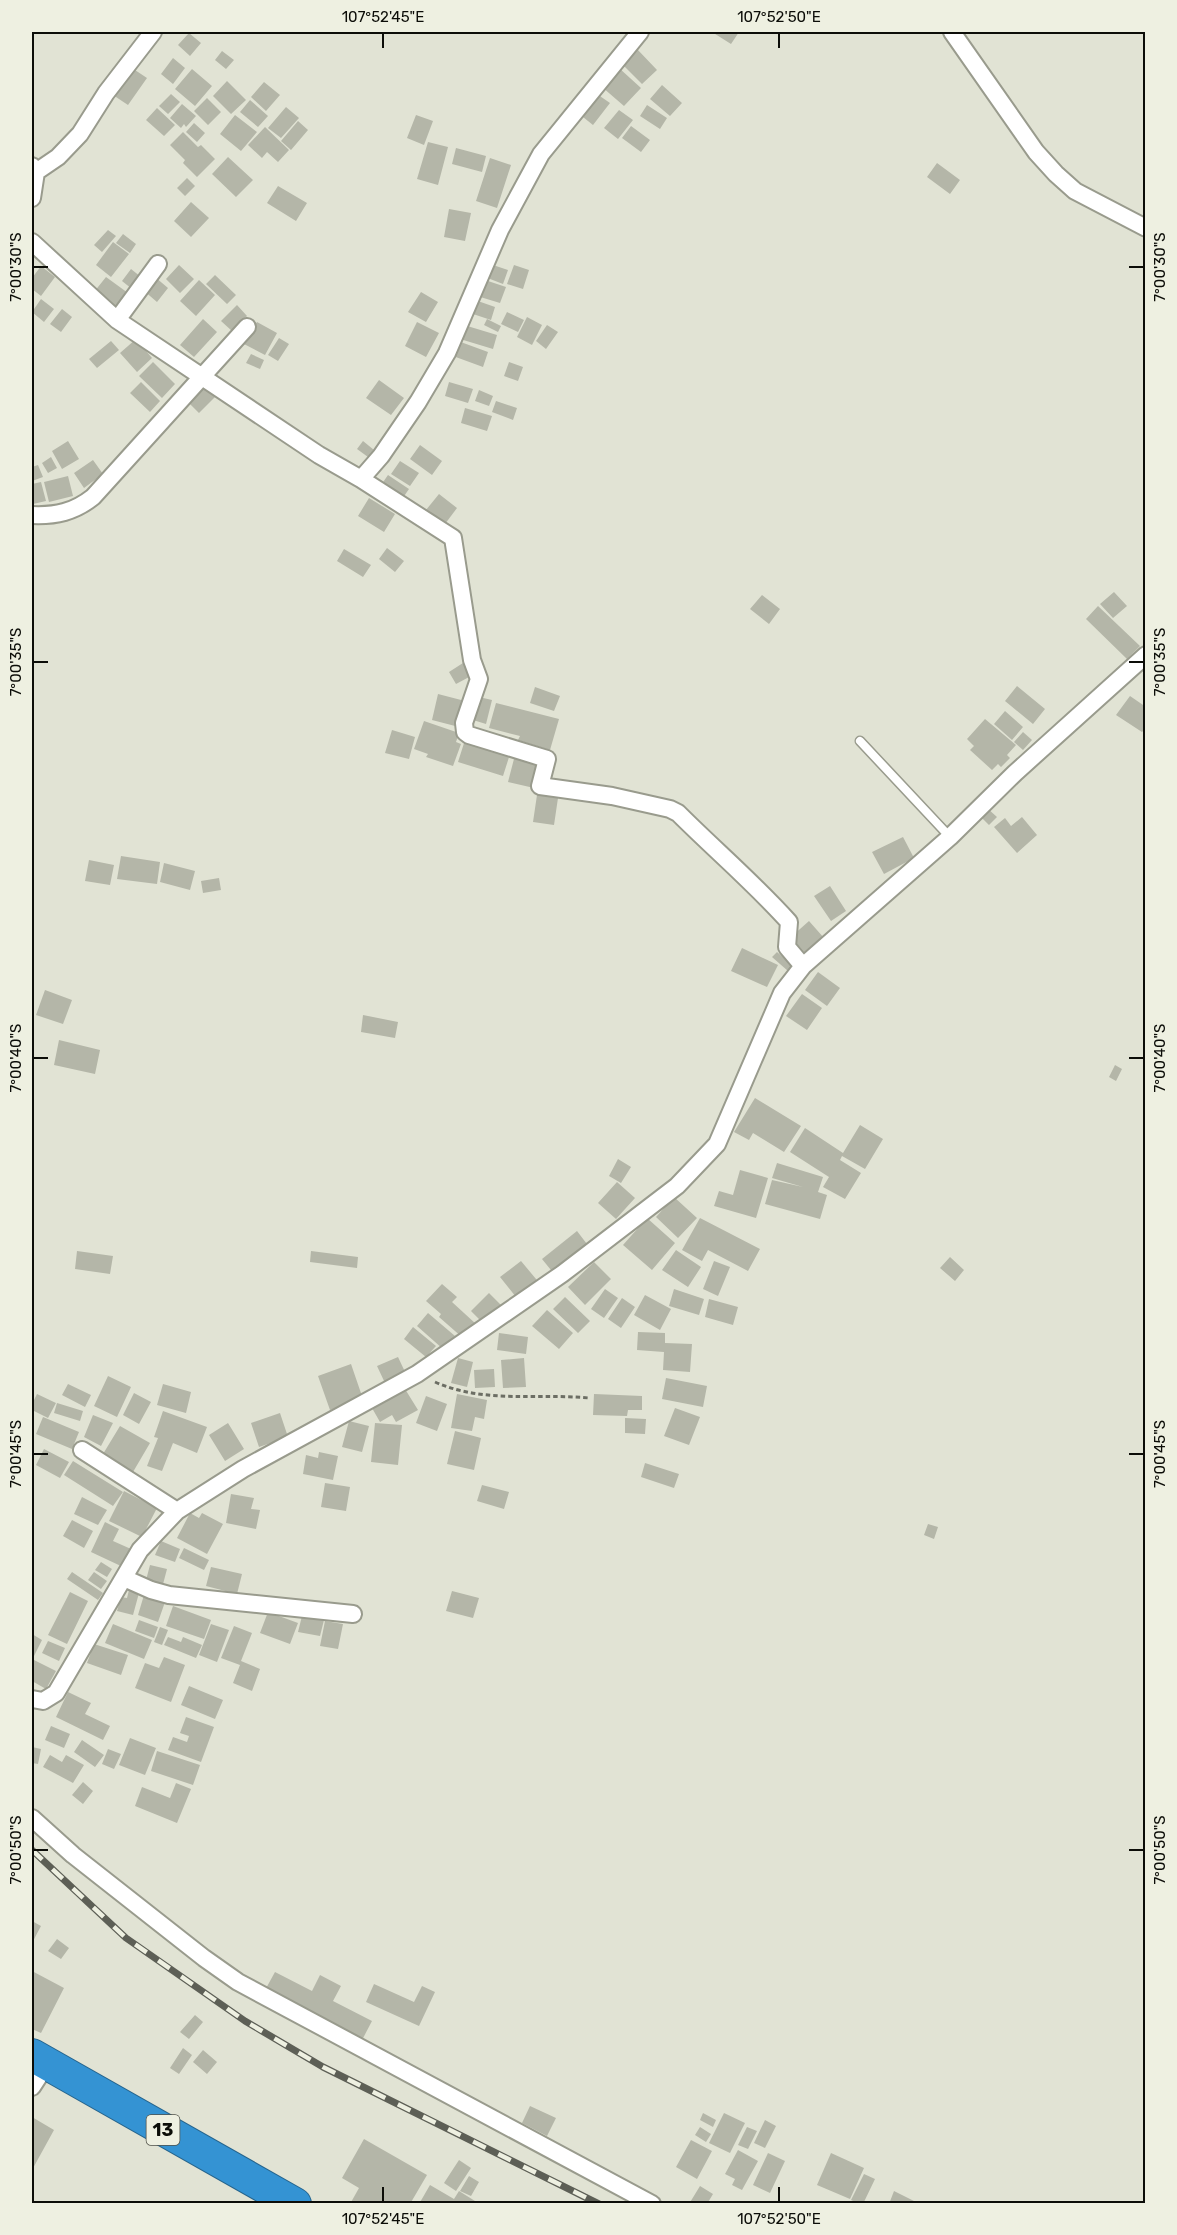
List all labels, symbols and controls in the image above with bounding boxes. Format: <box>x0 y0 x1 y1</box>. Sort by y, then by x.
text: 107°52'45"E <box>342 8 424 26</box>
text: 107°52'50"E <box>737 8 821 26</box>
text: 7°00'30"S <box>7 232 25 302</box>
text: 7°00'30"S <box>1151 232 1169 302</box>
text: 7°00'35"S <box>7 628 25 696</box>
text: 7°00'35"S <box>1151 628 1169 696</box>
text: 7°00'40"S <box>7 1024 25 1092</box>
text: 7°00'40"S <box>1151 1024 1169 1092</box>
text: 7°00'45"S <box>7 1420 25 1488</box>
text: 7°00'45"S <box>1151 1420 1169 1488</box>
text: 7°00'50"S <box>7 1815 25 1885</box>
text: 7°00'50"S <box>1151 1815 1169 1885</box>
road number: 13 <box>146 2115 180 2145</box>
text: 107°52'45"E <box>342 2210 424 2228</box>
text: 107°52'50"E <box>737 2210 821 2228</box>

